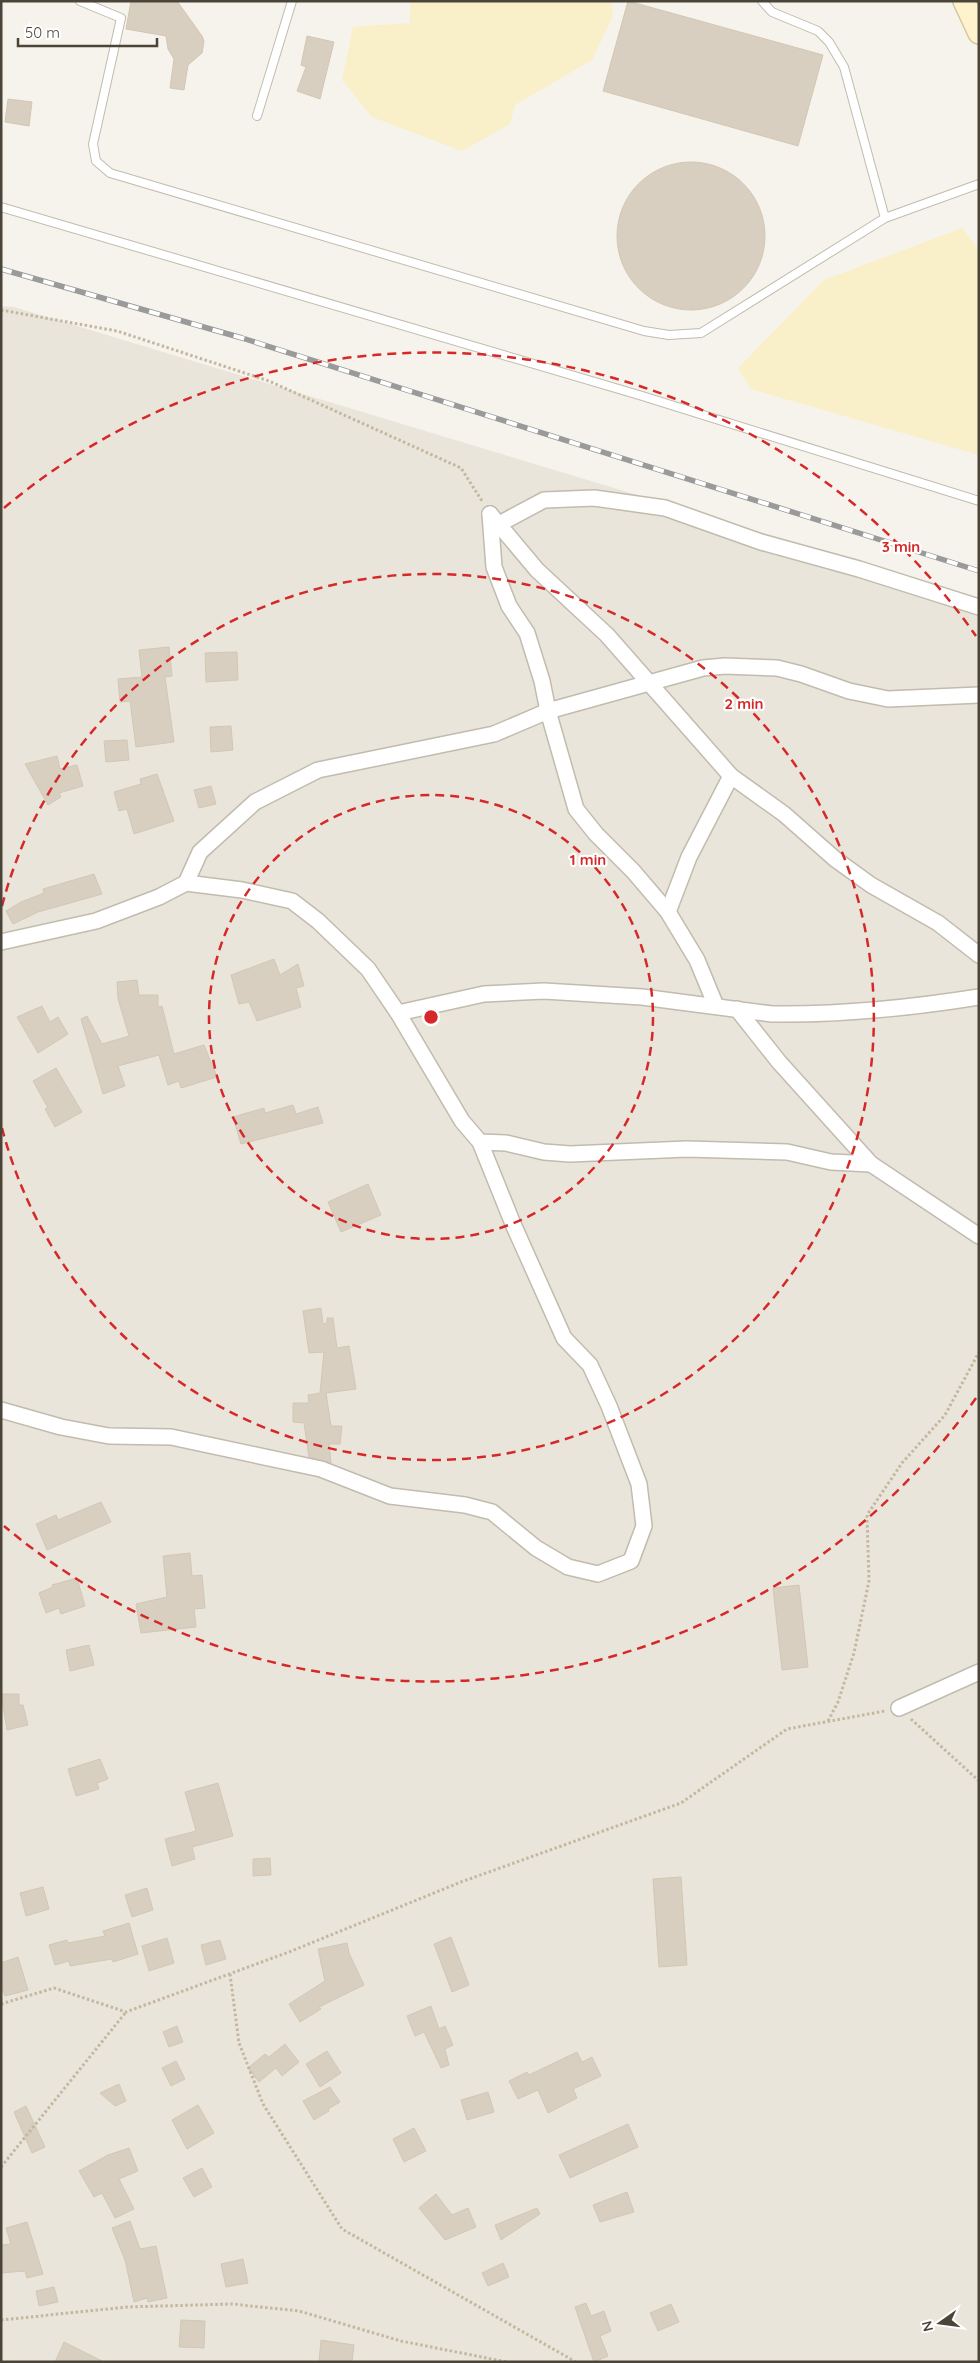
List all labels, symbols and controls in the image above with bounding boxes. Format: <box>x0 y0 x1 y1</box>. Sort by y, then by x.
scale bar <box>18 15 156 47</box>
text: 50 m <box>25 23 60 42</box>
text: 3 min <box>882 537 920 556</box>
text: 2 min <box>724 694 764 713</box>
text: 1 min <box>570 850 606 869</box>
centre of rings <box>422 1008 440 1026</box>
north arrow <box>915 2298 965 2348</box>
text: N <box>917 2319 937 2333</box>

